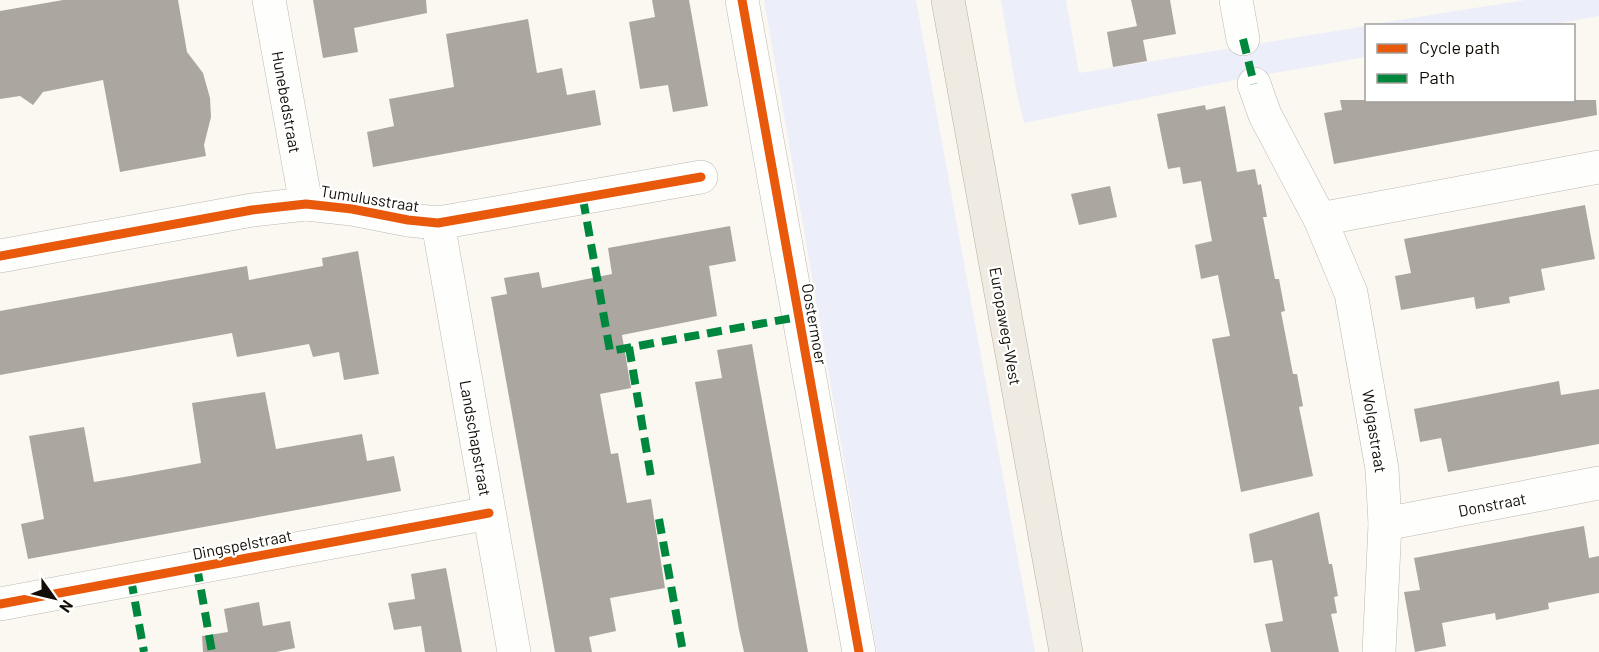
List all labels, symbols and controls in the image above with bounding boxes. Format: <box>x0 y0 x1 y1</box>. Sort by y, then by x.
legend <box>1365 24 1575 102</box>
text: Cycle path <box>1419 36 1500 58</box>
street label: Hunebedstraat <box>269 49 305 155</box>
text: Path <box>1419 66 1455 88</box>
street label: Tumulusstraat <box>319 181 421 215</box>
street label: Europaweg-West <box>986 266 1026 386</box>
street label: Oostermoer <box>798 282 832 366</box>
street label: Landschapstraat <box>456 378 496 498</box>
street label: Wolgastraat <box>1359 388 1391 474</box>
street label: Donstraat <box>1456 488 1528 520</box>
street label: Dingspelstraat <box>191 525 293 563</box>
north arrow <box>24 568 84 628</box>
text: N <box>56 597 78 616</box>

